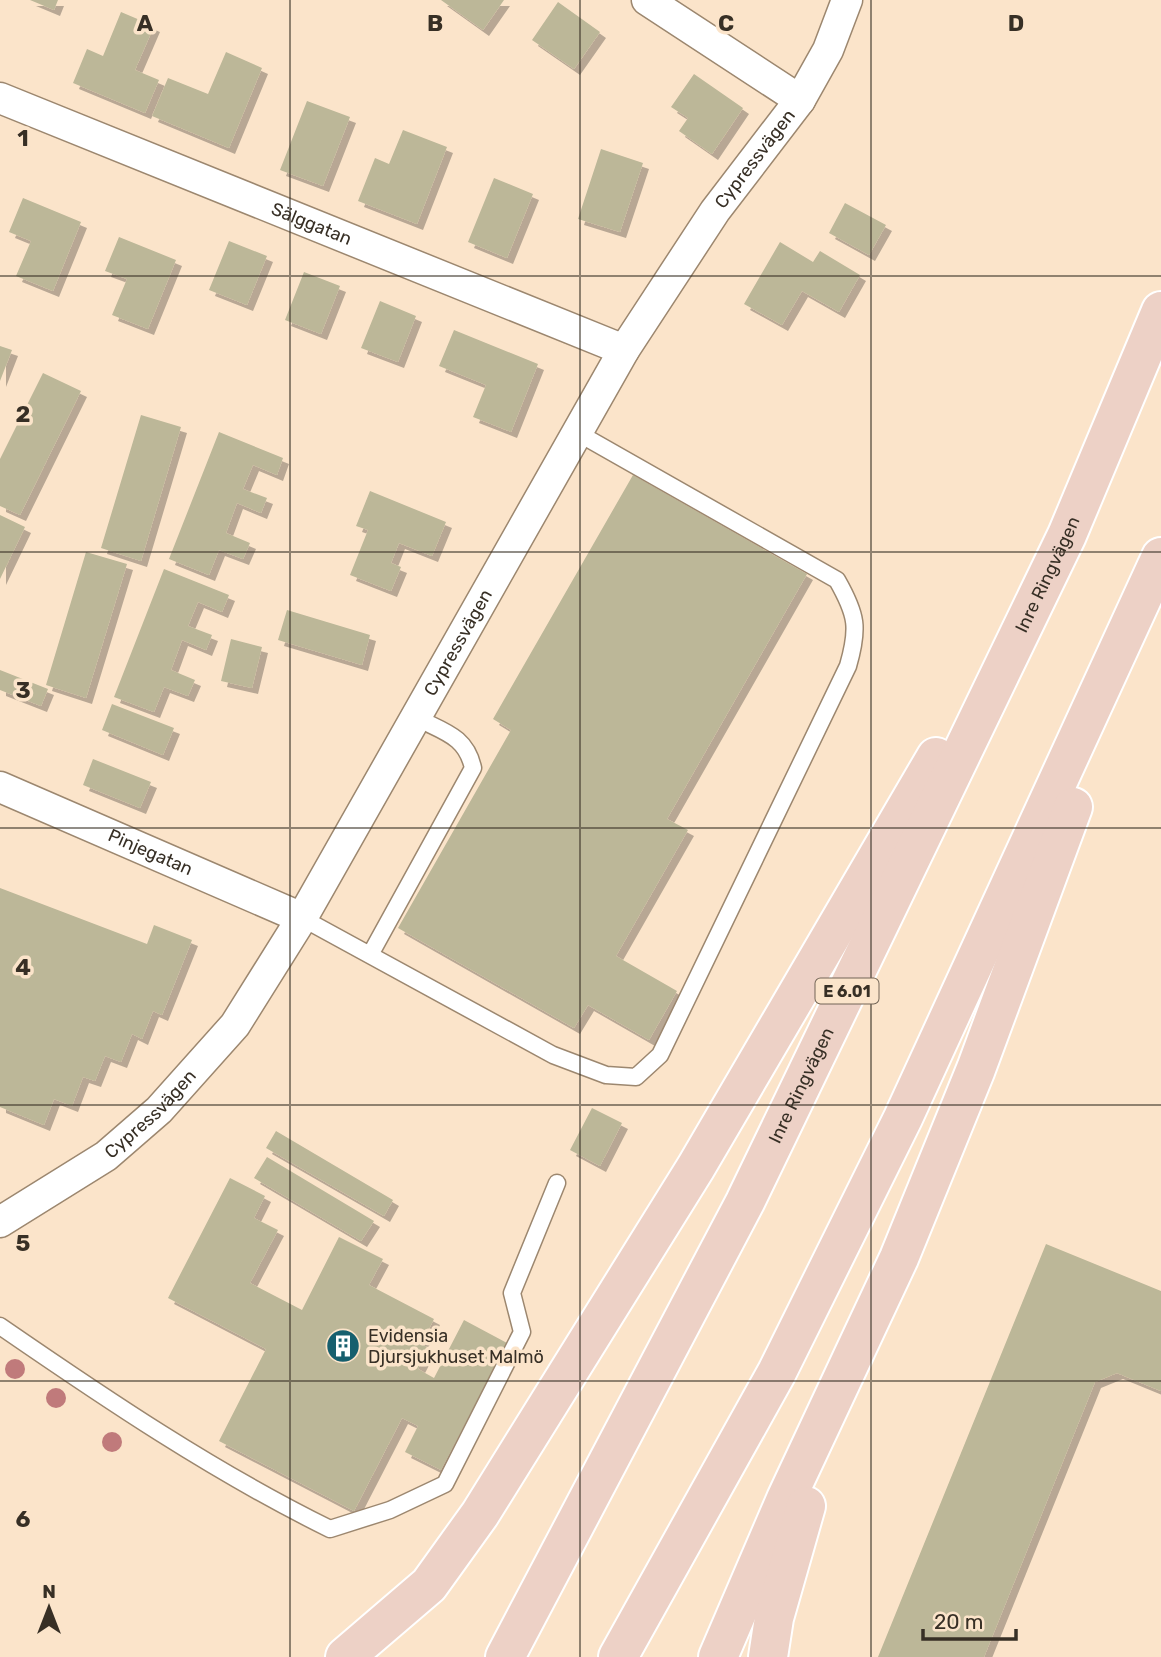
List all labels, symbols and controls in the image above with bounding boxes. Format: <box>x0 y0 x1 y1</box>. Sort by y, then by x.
text: A <box>137 9 154 37</box>
text: B <box>427 9 443 37</box>
text: C <box>718 9 734 37</box>
text: D <box>1008 9 1024 37</box>
street label: Cypressvägen <box>710 105 800 213</box>
text: 1 <box>17 124 29 152</box>
street label: Sälggatan <box>268 198 355 250</box>
text: 2 <box>16 400 30 428</box>
street label: Inre Ringvägen <box>1011 513 1085 636</box>
street label: Cypressvägen <box>419 585 497 700</box>
text: 3 <box>15 676 31 704</box>
street label: Pinjegatan <box>105 824 196 880</box>
text: 4 <box>15 953 31 981</box>
road number: E 6.01 <box>816 979 878 1004</box>
street label: Inre Ringvägen <box>764 1024 839 1147</box>
street label: Cypressvägen <box>100 1065 201 1163</box>
text: 5 <box>16 1229 31 1257</box>
place label: Evidensia Djursjukhuset Malmö <box>368 1325 544 1368</box>
building icon: Evidensia Djursjukhuset Malmö <box>324 1327 362 1365</box>
text: 6 <box>16 1505 31 1533</box>
north arrow <box>14 1573 84 1643</box>
text: N <box>42 1580 56 1603</box>
scale bar <box>923 1598 1016 1642</box>
text: 20 m <box>934 1609 983 1634</box>

